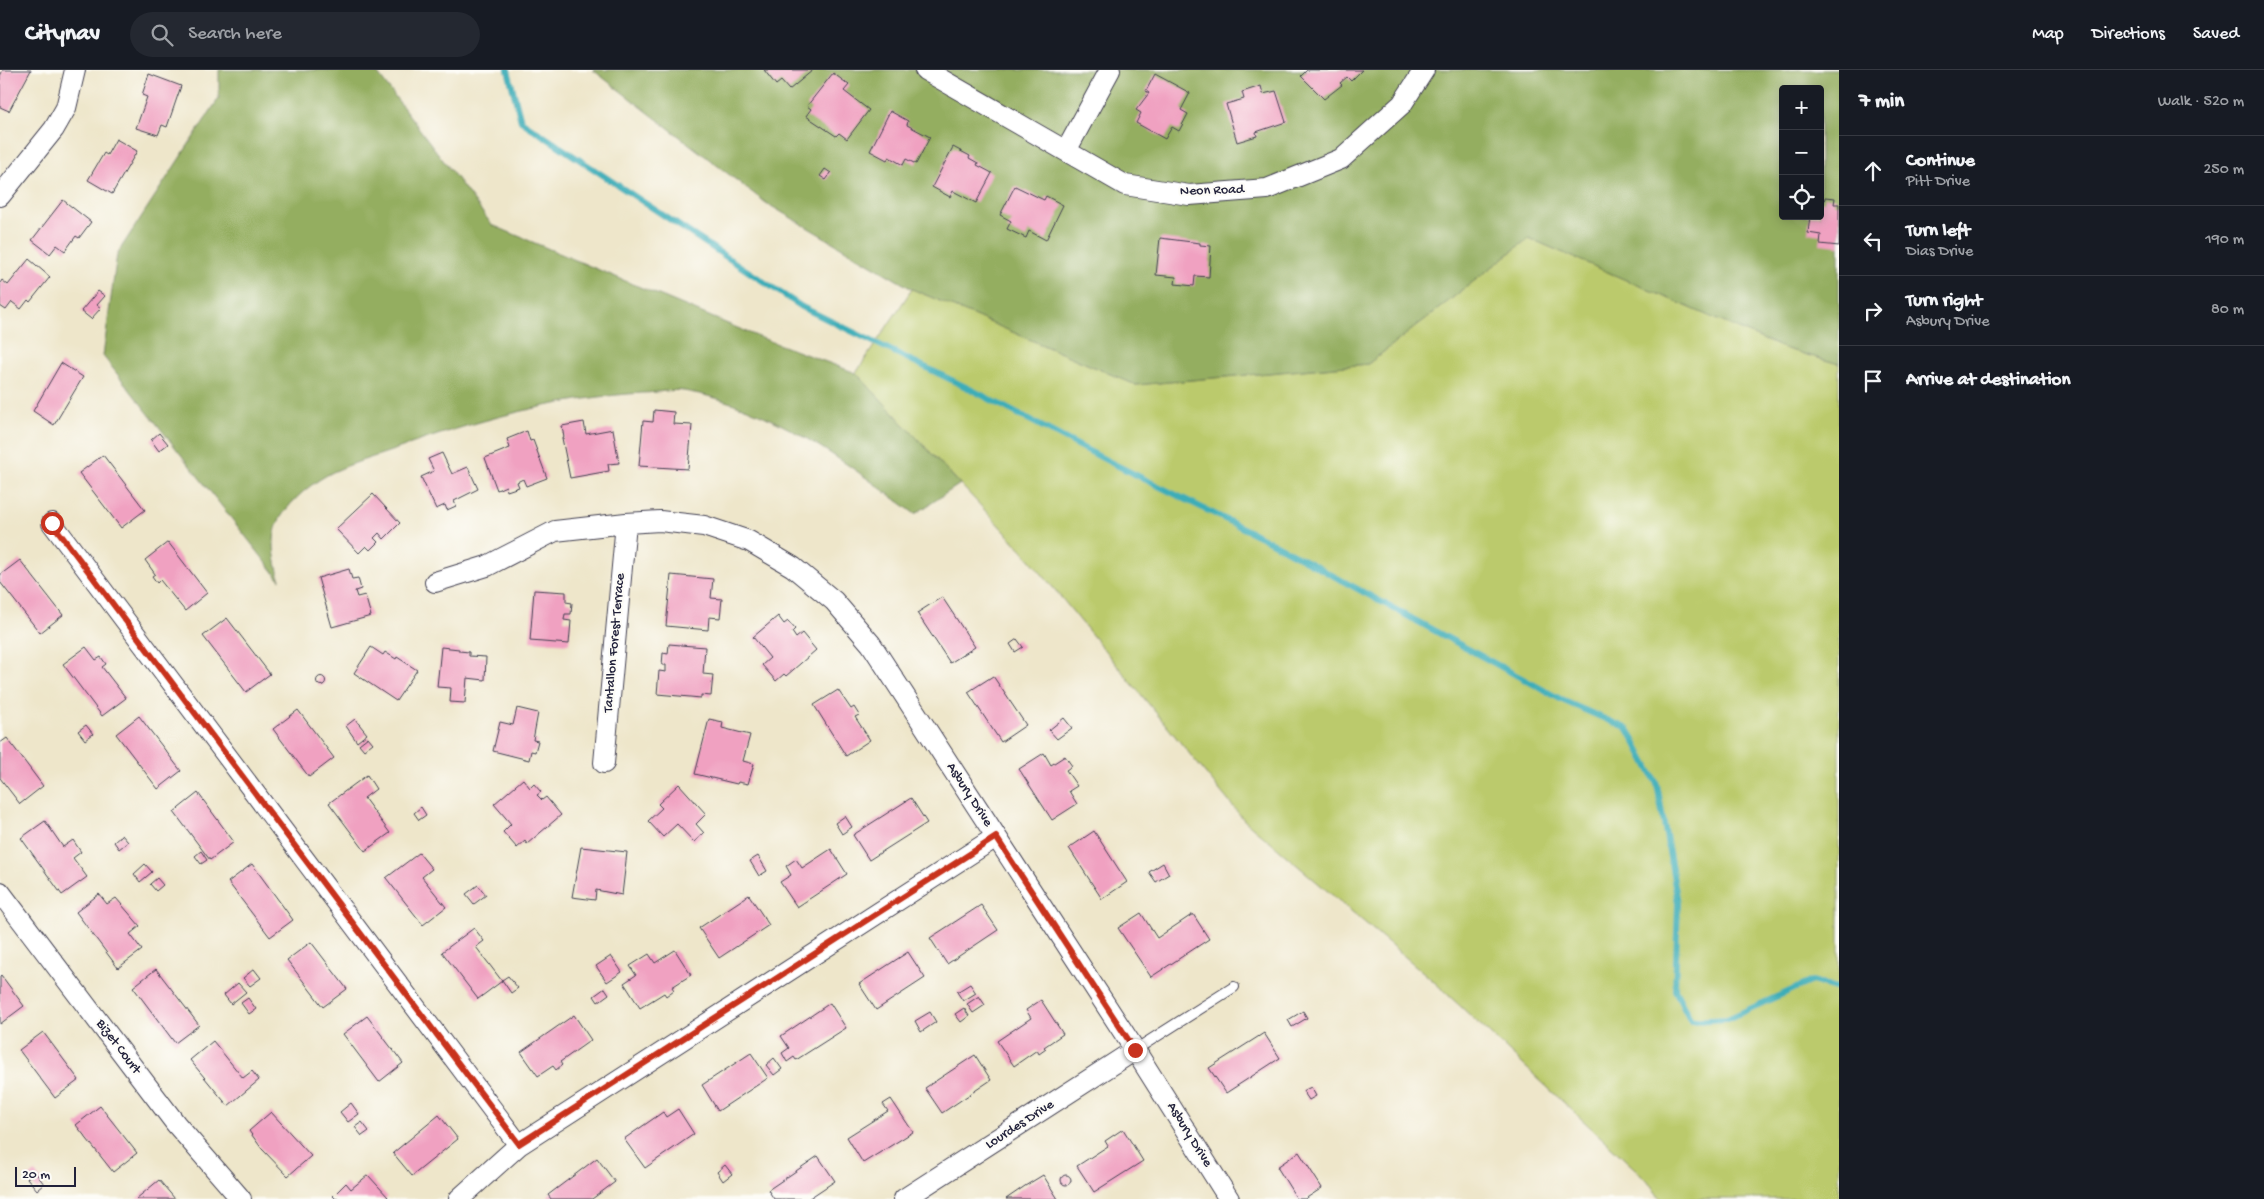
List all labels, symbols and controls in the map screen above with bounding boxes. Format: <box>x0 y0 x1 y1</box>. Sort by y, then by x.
search box <box>130 12 480 57</box>
text: Citynav <box>25 20 100 49</box>
icon: search <box>148 21 176 49</box>
text: Search here <box>188 23 282 46</box>
text: Map <box>2032 24 2064 45</box>
text: Directions <box>2092 24 2165 45</box>
text: Saved <box>2193 24 2239 45</box>
map controls <box>1779 85 1824 220</box>
button: + <box>1779 85 1824 130</box>
text: 7 min <box>1859 90 1904 115</box>
text: Walk · 520 m <box>2158 93 2244 112</box>
button: − <box>1779 130 1824 175</box>
text: Continue <box>1906 150 1975 173</box>
icon: ahead <box>1859 157 1887 185</box>
text: 250 m <box>2204 161 2244 180</box>
text: Pitt Drive <box>1906 173 1970 192</box>
button: locate <box>1779 175 1824 220</box>
street label: Neon Road <box>1180 181 1246 201</box>
text: Turn left <box>1906 220 1970 243</box>
icon: left <box>1859 227 1887 255</box>
text: 190 m <box>2205 231 2244 250</box>
text: Dias Drive <box>1906 243 1973 262</box>
text: Turn right <box>1906 290 1982 313</box>
icon: right <box>1859 297 1887 325</box>
text: 80 m <box>2211 301 2244 320</box>
text: Asbury Drive <box>1906 313 1989 332</box>
icon: arrive <box>1859 367 1887 395</box>
text: Arrive at destination <box>1906 369 2070 392</box>
route start <box>41 512 64 535</box>
street label: Tantallon Forest Terrace <box>600 572 630 714</box>
street label: Asbury Drive <box>942 760 996 831</box>
street label: Bizet Court <box>91 1015 145 1079</box>
route end <box>1124 1039 1147 1062</box>
street label: Lourdes Drive <box>983 1096 1058 1153</box>
street label: Asbury Drive <box>1162 1100 1216 1171</box>
scale bar <box>15 1164 76 1187</box>
text: 20 m <box>22 1167 50 1184</box>

